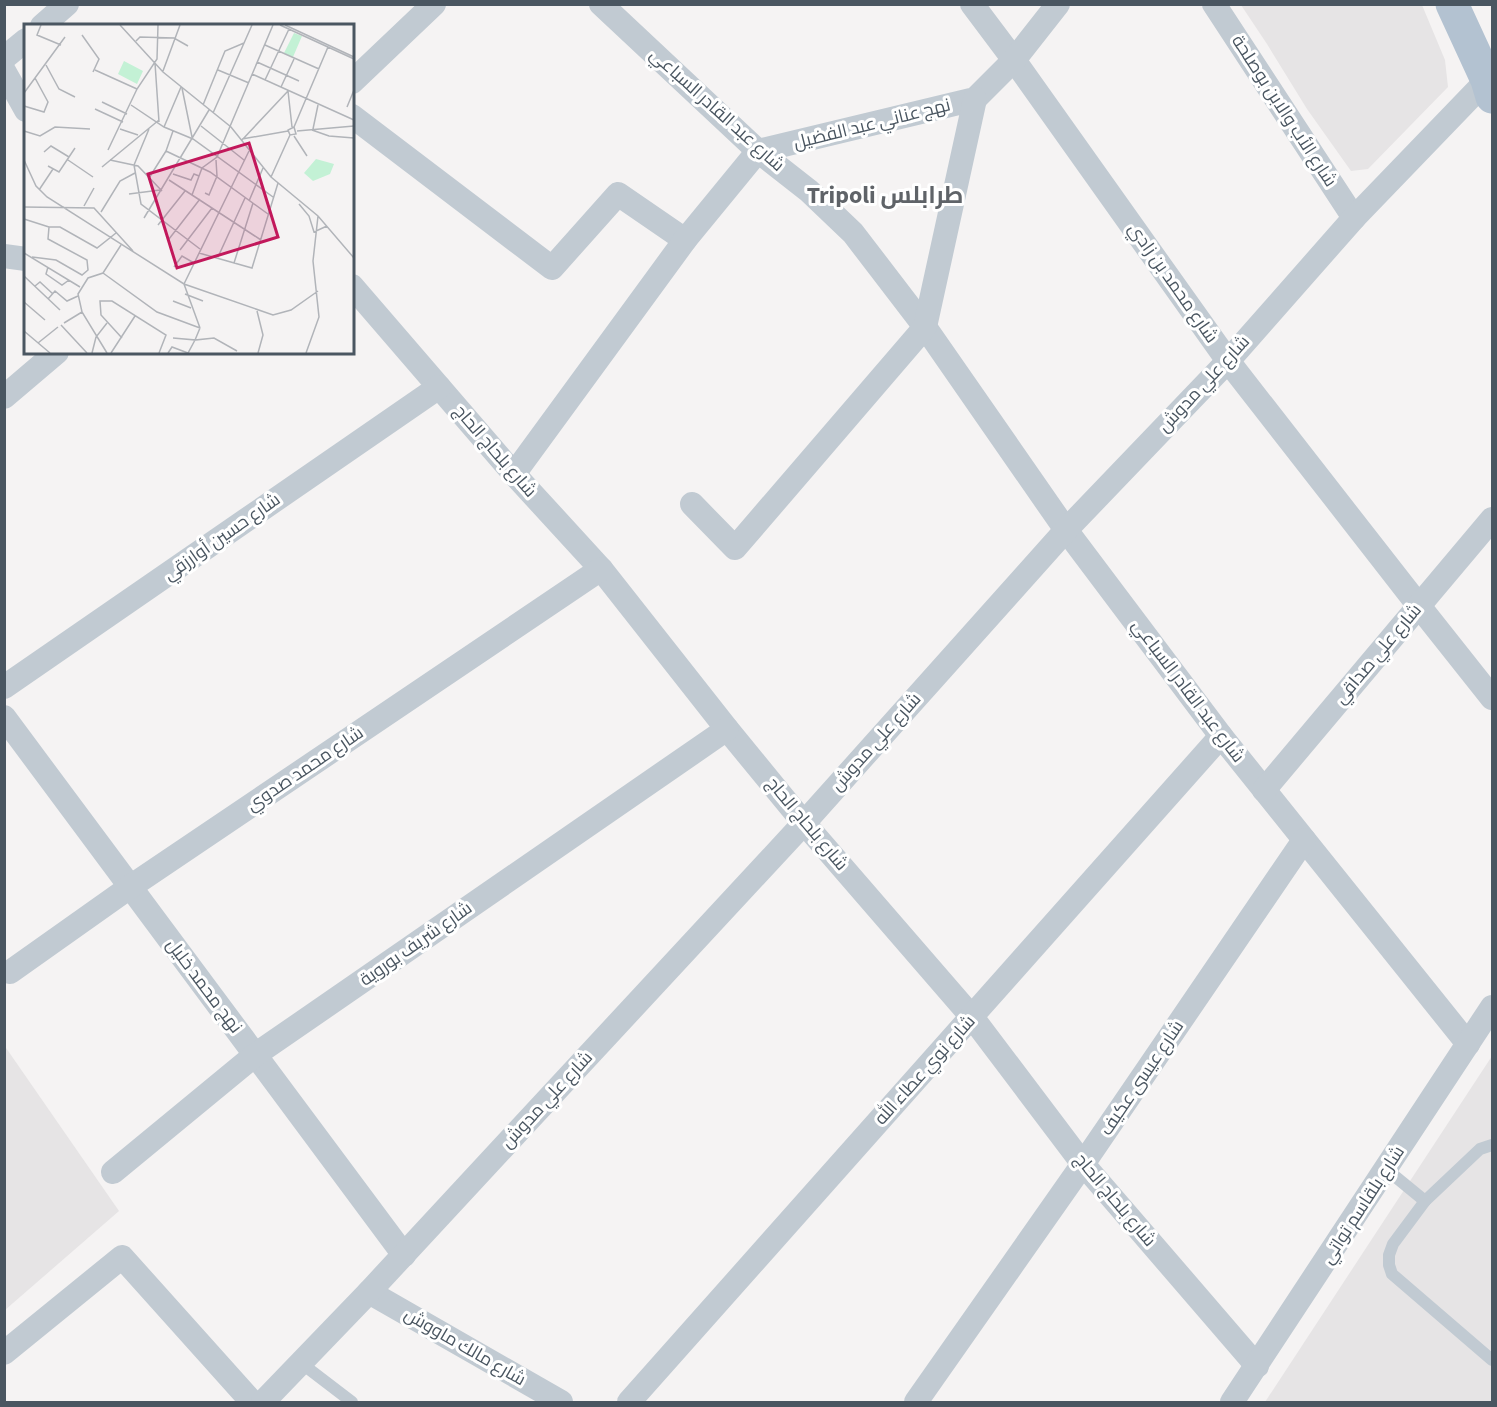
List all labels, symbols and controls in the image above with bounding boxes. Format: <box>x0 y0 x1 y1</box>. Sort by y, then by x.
inset map <box>24 24 354 354</box>
street label: شارع الأب والابن بوصلحة <box>1225 30 1343 192</box>
street label: شارع عبد القادر السباعي <box>643 43 790 178</box>
street label: نهج عناني عبد الفضيل <box>791 92 953 157</box>
district label: Tripoli طرابلس <box>807 178 963 213</box>
street label: شارع محمد بن زادي <box>1121 218 1224 349</box>
street label: شارع علي مدوش <box>1152 330 1256 439</box>
street label: شارع بلحاج الحاج <box>448 399 542 503</box>
street label: شارع حسين أوارزقي <box>158 487 286 588</box>
street label: شارع علي صداقي <box>1329 598 1428 710</box>
street label: شارع عبد القادر السباعي <box>1125 614 1250 768</box>
street label: شارع علي مدوش <box>825 687 928 797</box>
street label: شارع محمد صدوي <box>241 720 369 818</box>
street label: شارع بلحاج الحاج <box>760 772 854 876</box>
street label: شارع شريف بوروية <box>355 896 477 992</box>
street label: نهج محمد خليل <box>160 933 248 1039</box>
street label: شارع نوي عطاء الله <box>869 1010 982 1131</box>
street label: شارع عيسى عكيف <box>1094 1015 1190 1141</box>
street label: شارع علي مدوش <box>495 1046 599 1155</box>
street label: شارع بلقاسم تواتي <box>1315 1141 1412 1270</box>
street label: شارع بلحاج الحاج <box>1068 1148 1162 1252</box>
street label: شارع مالك ماووش <box>399 1302 531 1392</box>

